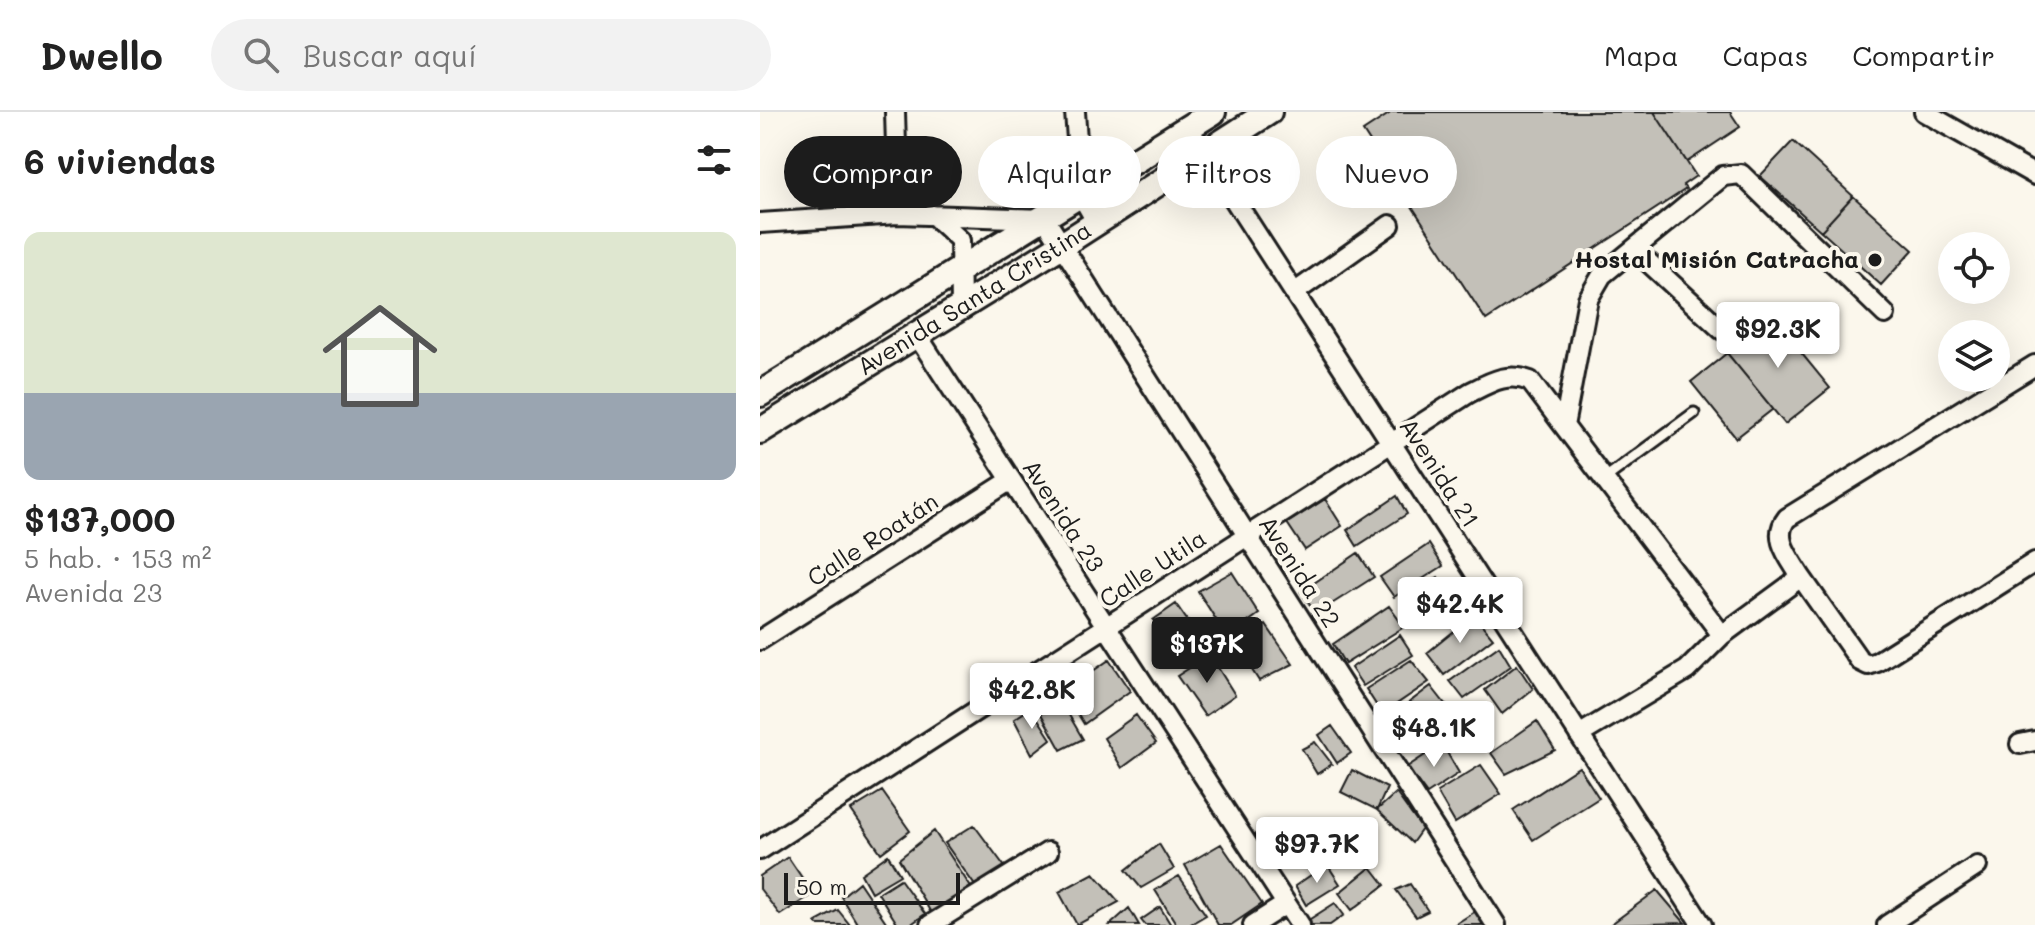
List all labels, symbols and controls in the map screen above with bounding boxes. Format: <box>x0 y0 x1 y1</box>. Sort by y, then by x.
search box <box>211 19 771 91</box>
text: Dwello <box>40 30 163 80</box>
icon: search <box>239 33 283 77</box>
text: Buscar aquí <box>303 35 477 75</box>
text: Mapa <box>1604 37 1679 73</box>
text: Capas <box>1723 37 1808 73</box>
text: Compartir <box>1852 37 1995 73</box>
chip: Comprar <box>784 136 962 208</box>
chip: Alquilar <box>978 136 1141 208</box>
chip: Filtros <box>1157 136 1300 208</box>
chip: Nuevo <box>1316 136 1457 208</box>
text: 6 viviendas <box>24 138 216 183</box>
icon: filters <box>692 138 736 182</box>
street label: Avenida Santa Cristina <box>851 213 1097 381</box>
map controls <box>1938 232 2010 392</box>
button: locate <box>1938 232 2010 304</box>
place label: Hostal Misión Catracha <box>1574 243 1859 274</box>
marker: Hostal Misión Catracha <box>1866 251 1884 269</box>
icon: home <box>308 284 452 428</box>
pin: $92.3K <box>1713 302 1843 370</box>
text: $92.3K <box>1735 311 1821 345</box>
button: layers <box>1938 320 2010 392</box>
street label: Avenida 21 <box>1393 412 1487 533</box>
street label: Avenida 23 <box>1016 453 1112 577</box>
street label: Calle Roatán <box>801 485 944 593</box>
text: $137,000 <box>24 496 175 541</box>
street label: Avenida 22 <box>1253 509 1348 633</box>
street label: Calle Utila <box>1093 522 1212 614</box>
text: 5 hab. · 153 m² <box>24 541 211 575</box>
text: Avenida 23 <box>24 575 162 609</box>
pin: $42.4K <box>1395 577 1525 645</box>
text: $42.4K <box>1416 586 1504 620</box>
pin: $137K <box>1151 617 1263 685</box>
text: $137K <box>1170 626 1244 660</box>
pin: $42.8K <box>967 663 1097 731</box>
text: $42.8K <box>988 672 1076 706</box>
pin: $48.1K <box>1369 701 1499 769</box>
text: $48.1K <box>1391 710 1477 744</box>
pin: $97.7K <box>1252 817 1382 885</box>
text: $97.7K <box>1274 826 1360 860</box>
scale bar <box>784 869 960 905</box>
text: 50 m <box>796 872 847 901</box>

